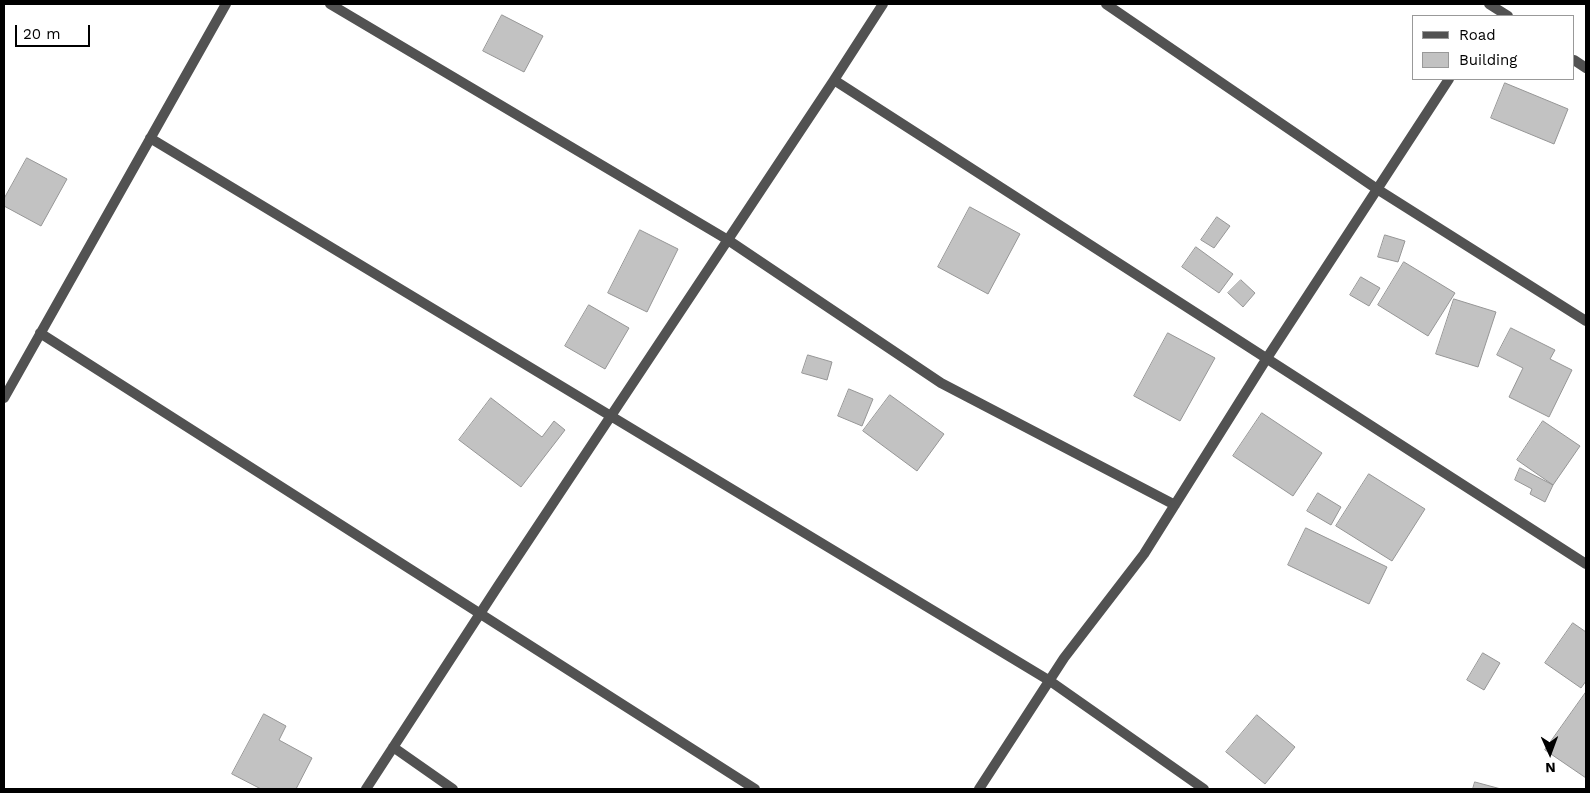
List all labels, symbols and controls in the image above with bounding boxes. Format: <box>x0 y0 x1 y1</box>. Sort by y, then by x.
scale bar <box>18 15 92 47</box>
legend <box>1412 15 1575 80</box>
text: 20 m <box>23 25 61 43</box>
text: Road <box>1459 26 1496 44</box>
text: Building <box>1459 51 1517 69</box>
north arrow <box>1525 728 1575 778</box>
text: N <box>1545 760 1556 776</box>

